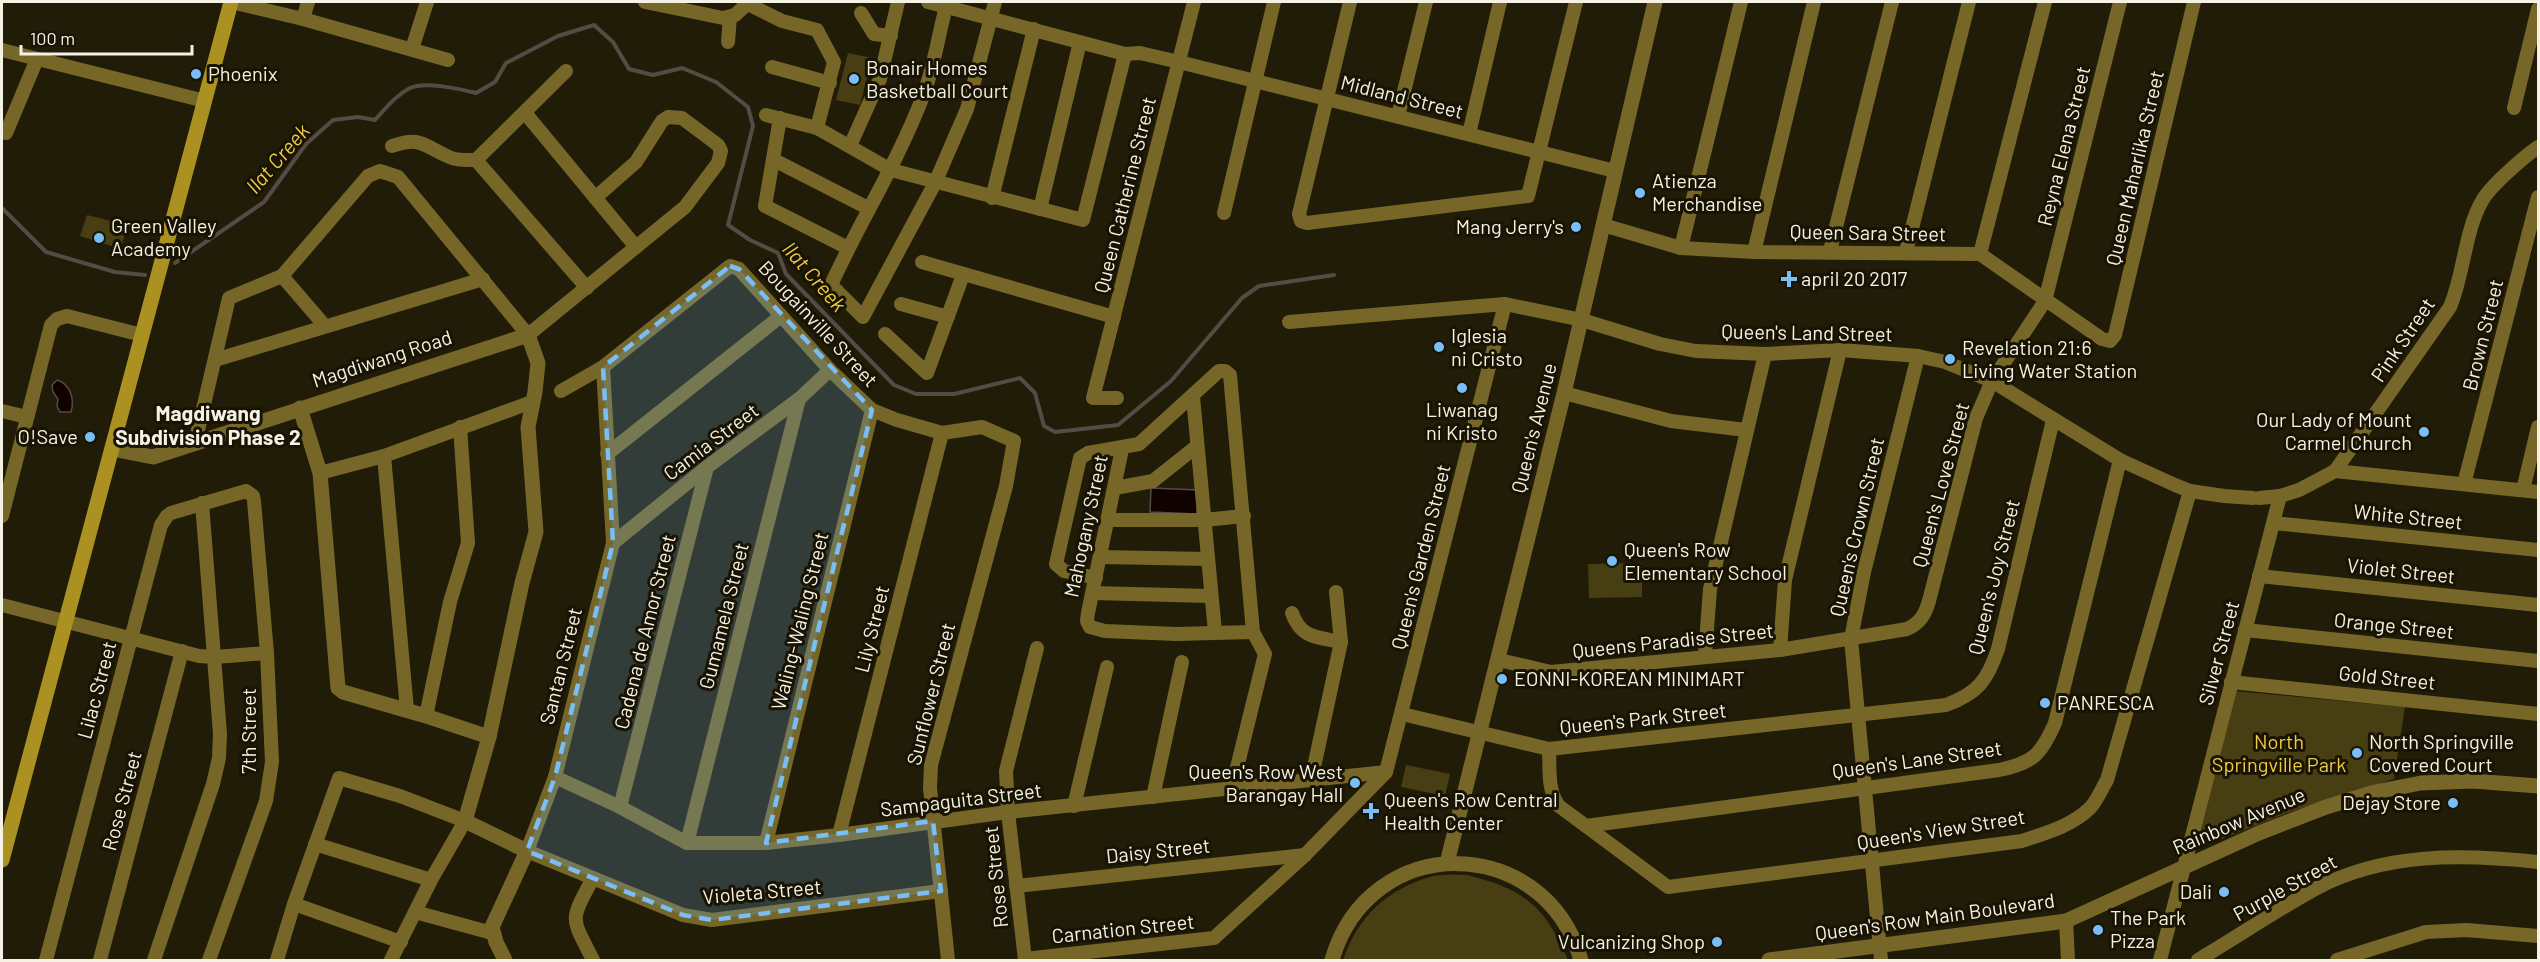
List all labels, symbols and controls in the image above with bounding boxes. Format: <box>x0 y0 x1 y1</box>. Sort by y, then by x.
scale bar <box>21 18 192 56</box>
text: 100 m <box>30 27 75 49</box>
place label: Bonair Homes Basketball Court <box>866 55 1009 102</box>
place label: Phoenix <box>208 61 278 85</box>
street label: Reyna Elena Street <box>2032 63 2094 228</box>
marker: Phoenix <box>189 67 203 81</box>
street label: Queen Maharlika Street <box>2100 68 2168 268</box>
street label: Midland Street <box>1339 69 1466 123</box>
marker: Bonair Homes Basketball Court <box>847 72 861 86</box>
street label: Queen Catherine Street <box>1088 94 1160 295</box>
water label: Ilat Creek <box>240 117 314 198</box>
place label: Atienza Merchandise <box>1652 168 1762 215</box>
marker: Atienza Merchandise <box>1633 186 1647 200</box>
place label: Green Valley Academy <box>111 213 216 260</box>
place label: Mang Jerry's <box>1456 214 1564 238</box>
street label: Queen Sara Street <box>1790 219 1946 245</box>
marker: Mang Jerry's <box>1569 220 1583 234</box>
marker: Green Valley Academy <box>92 231 106 245</box>
water label: Ilat Creek <box>778 236 853 317</box>
street label: Bougainville Street <box>754 255 883 391</box>
place label: april 20 2017 <box>1801 266 1908 290</box>
marker: april 20 2017 <box>1782 272 1796 286</box>
street label: Brown Street <box>2457 277 2507 393</box>
street label: Pink Street <box>2365 293 2439 386</box>
street label: Queen's Land Street <box>1721 319 1893 345</box>
place label: Iglesia ni Cristo <box>1451 323 1523 370</box>
street label: Magdiwang Road <box>309 324 455 392</box>
place label: Revelation 21:6 Living Water Station <box>1962 335 2137 382</box>
marker: Iglesia ni Cristo <box>1432 340 1446 354</box>
marker: Revelation 21:6 Living Water Station <box>1943 352 1957 366</box>
street label: Queen's Avenue <box>1505 360 1561 495</box>
marker: Liwanag ni Kristo <box>1455 381 1469 395</box>
place label: Liwanag ni Kristo <box>1426 397 1498 444</box>
street label: Camia Street <box>658 398 763 485</box>
district label: Magdiwang Subdivision Phase 2 <box>115 400 301 449</box>
street label: Queen's Love Street <box>1906 400 1974 570</box>
place label: Our Lady of Mount Carmel Church <box>2256 407 2412 454</box>
place label: O!Save <box>18 424 78 448</box>
marker: Our Lady of Mount Carmel Church <box>2417 425 2431 439</box>
marker: O!Save <box>83 430 97 444</box>
street label: Queen's Crown Street <box>1824 435 1888 619</box>
street label: Mahogany Street <box>1058 452 1112 599</box>
street label: Queen's Garden Street <box>1385 462 1455 652</box>
street label: Queen's Joy Street <box>1962 497 2024 657</box>
street label: White Street <box>2352 498 2464 534</box>
street label: Waling-Waling Street <box>765 529 833 712</box>
street label: Cadena de Amor Street <box>608 532 680 732</box>
place label: Queen's Row Elementary School <box>1624 537 1787 584</box>
street label: Gumamela Street <box>693 540 753 692</box>
street label: Violet Street <box>2346 552 2456 588</box>
marker: Queen's Row Elementary School <box>1605 554 1619 568</box>
street label: Lily Street <box>849 583 893 675</box>
street label: Silver Street <box>2193 598 2243 708</box>
street label: Santan Street <box>534 605 586 727</box>
street label: Orange Street <box>2333 607 2455 643</box>
street label: Queens Paradise Street <box>1571 617 1775 663</box>
street label: Sunflower Street <box>901 620 959 768</box>
street label: Lilac Street <box>71 638 121 741</box>
street label: Gold Street <box>2337 660 2437 694</box>
place label: EONNI-KOREAN MINIMART <box>1514 666 1745 690</box>
marker: EONNI-KOREAN MINIMART <box>1495 672 1509 686</box>
street label: 7th Street <box>236 688 260 774</box>
place label: PANRESCA <box>2057 690 2154 714</box>
marker: PANRESCA <box>2038 696 2052 710</box>
street label: Queen's Park Street <box>1558 697 1727 739</box>
park label: North Springville Park <box>2212 729 2346 776</box>
place label: North Springville Covered Court <box>2369 729 2514 776</box>
street label: Queen's Lane Street <box>1831 735 2003 783</box>
marker: North Springville Covered Court <box>2350 746 2364 760</box>
street label: Rose Street <box>96 748 146 853</box>
place label: Queen's Row West Barangay Hall <box>1188 759 1343 806</box>
marker: Queen's Row West Barangay Hall <box>1348 776 1362 790</box>
street label: Sampaguita Street <box>879 777 1043 821</box>
street label: Rainbow Avenue <box>2169 781 2308 859</box>
place label: Queen's Row Central Health Center <box>1384 787 1557 834</box>
place label: Dejay Store <box>2342 790 2441 814</box>
marker: Dejay Store <box>2446 796 2460 810</box>
marker: Queen's Row Central Health Center <box>1362 802 1380 820</box>
street label: Queen's View Street <box>1855 804 2027 854</box>
street label: Rose Street <box>978 825 1012 929</box>
street label: Daisy Street <box>1105 833 1211 867</box>
street label: Purple Street <box>2229 849 2341 925</box>
street label: Violeta Street <box>702 874 822 908</box>
place label: Dali <box>2180 879 2212 903</box>
marker: Dali <box>2217 885 2231 899</box>
street label: Queen's Row Main Boulevard <box>1813 887 2056 945</box>
place label: The Park Pizza <box>2110 905 2186 952</box>
street label: Carnation Street <box>1050 909 1195 947</box>
marker: The Park Pizza <box>2091 923 2105 937</box>
place label: Vulcanizing Shop <box>1558 929 1705 953</box>
marker: Vulcanizing Shop <box>1710 935 1724 949</box>

